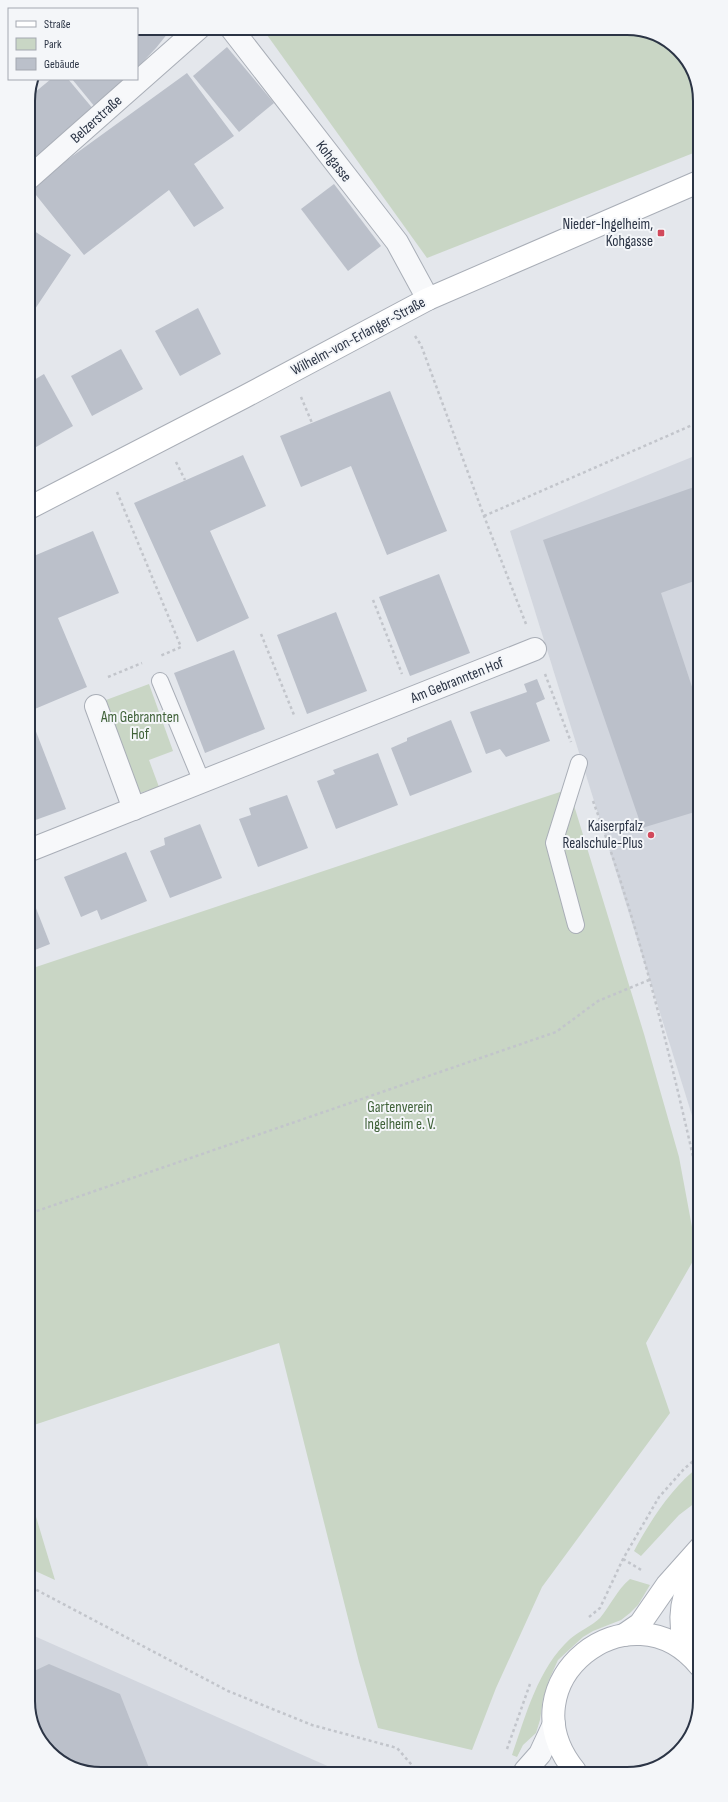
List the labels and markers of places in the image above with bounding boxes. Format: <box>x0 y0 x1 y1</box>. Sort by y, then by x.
place label: Nieder-Ingelheim, Kohgasse <box>563 215 653 251</box>
marker: Nieder-Ingelheim, Kohgasse <box>656 228 666 238</box>
place label: Kaiserpfalz Realschule-Plus <box>562 817 644 853</box>
marker: Kaiserpfalz Realschule-Plus <box>646 830 656 840</box>

